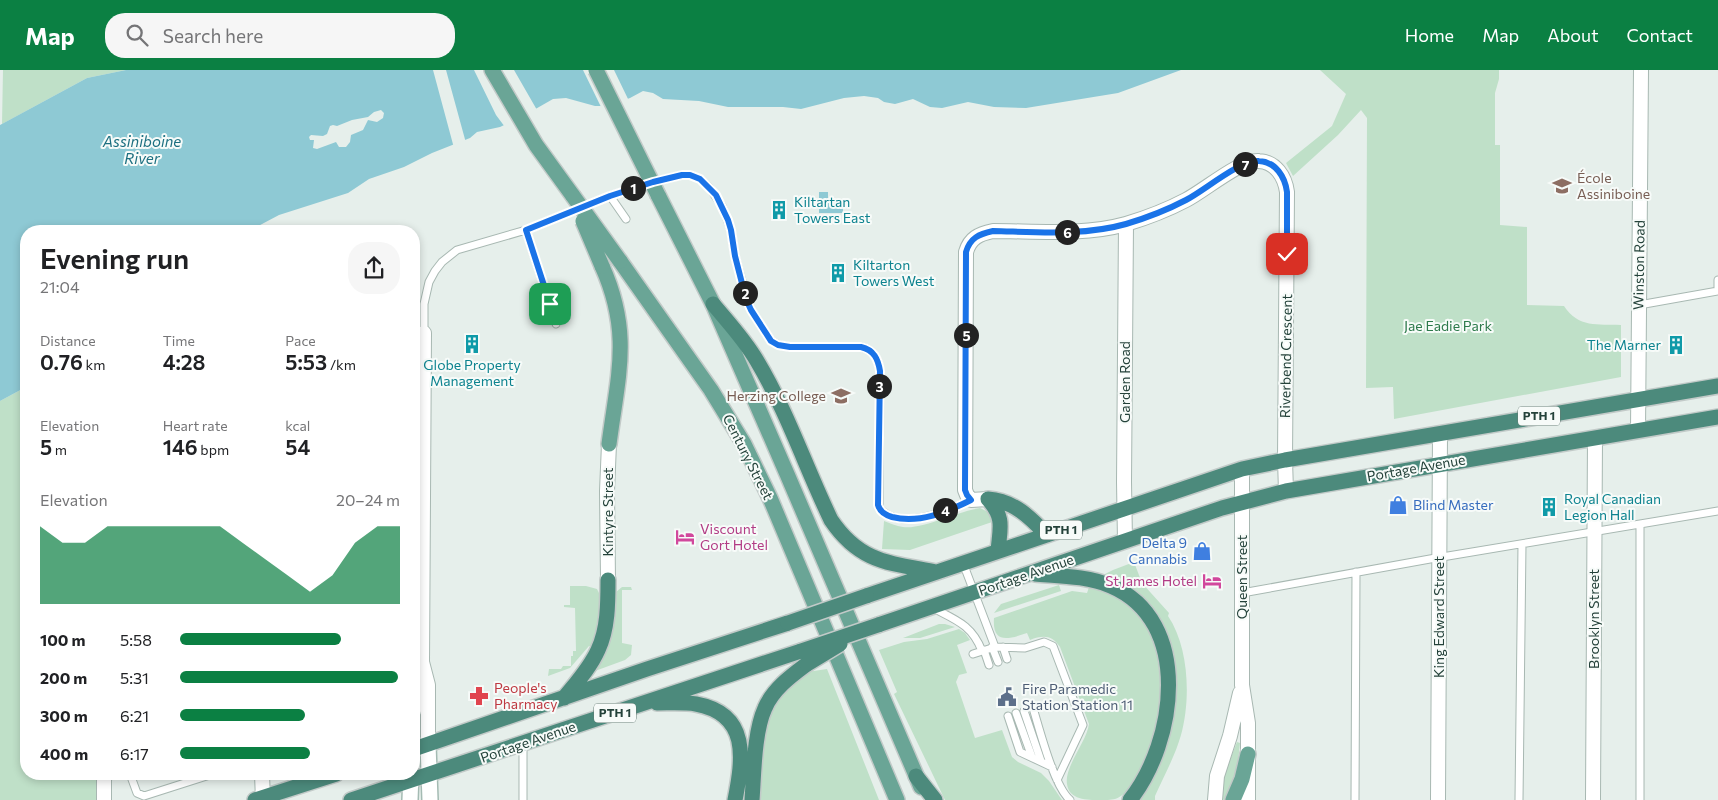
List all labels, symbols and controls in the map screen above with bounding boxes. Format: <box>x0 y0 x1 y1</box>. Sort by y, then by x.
search box <box>105 13 455 58</box>
text: Map <box>25 21 75 50</box>
icon: search <box>123 21 151 49</box>
text: Search here <box>163 24 263 47</box>
text: Home <box>1405 24 1454 46</box>
text: Map <box>1482 24 1519 46</box>
text: About <box>1547 24 1599 46</box>
text: Contact <box>1627 24 1693 46</box>
water label: Assiniboine River <box>102 132 181 167</box>
pin: 7 <box>1232 152 1258 176</box>
text: 7 <box>1242 156 1249 173</box>
place label: École Assiniboine <box>1577 169 1650 202</box>
school or university icon: École Assiniboine <box>1551 175 1573 197</box>
pin: 1 <box>620 176 646 200</box>
text: 1 <box>630 180 637 197</box>
place label: Kiltartan Towers East <box>794 193 871 226</box>
building icon: Kiltartan Towers East <box>768 199 790 221</box>
pin: 6 <box>1054 220 1080 244</box>
street label: Winston Road <box>1629 220 1648 310</box>
text: 6 <box>1063 224 1072 241</box>
pin <box>1266 233 1308 275</box>
icon: check <box>1273 240 1301 268</box>
text: Evening run <box>40 241 189 275</box>
button: share <box>348 242 400 294</box>
place label: Kiltarton Towers West <box>853 256 935 289</box>
building icon: Kiltarton Towers West <box>827 262 849 284</box>
text: 21:04 <box>40 277 80 296</box>
pin: 2 <box>732 280 758 306</box>
pin <box>529 283 571 325</box>
text: 2 <box>742 285 749 302</box>
icon: arrive <box>536 290 564 318</box>
street label: Riverbend Crescent <box>1276 294 1295 418</box>
park label: Jae Eadie Park <box>1404 317 1492 334</box>
pin: 5 <box>954 322 978 348</box>
text: 5 <box>962 327 971 344</box>
text: Distance <box>40 332 96 349</box>
text: Time <box>163 332 195 349</box>
text: Pace <box>285 332 316 349</box>
building icon: Globe Property Management <box>461 333 483 355</box>
building icon: The Marner <box>1665 334 1687 356</box>
place label: The Marner <box>1587 336 1661 353</box>
street label: Garden Road <box>1116 341 1133 423</box>
text: 0.76 <box>40 349 83 374</box>
text: 4:28 <box>163 349 205 374</box>
text: 5:53 <box>285 349 327 374</box>
text: km <box>83 356 105 373</box>
text: /km <box>327 356 356 373</box>
place label: Globe Property Management <box>423 356 521 389</box>
pin: 3 <box>866 374 892 398</box>
text: 3 <box>875 378 884 395</box>
school or university icon: Herzing College <box>830 385 852 407</box>
place label: Herzing College <box>726 387 826 404</box>
road number: PTH 1 <box>1518 406 1560 426</box>
street label: Century Street <box>720 411 777 503</box>
text: Elevation <box>40 417 99 434</box>
text: Heart rate <box>163 417 228 434</box>
text: kcal <box>285 417 310 434</box>
text: 5 <box>40 434 52 459</box>
text: 146 <box>163 434 198 459</box>
text: 54 <box>285 434 310 459</box>
text: m <box>52 441 67 458</box>
text: bpm <box>198 441 229 458</box>
street label: Portage Avenue <box>1365 450 1467 485</box>
street label: Kintyre Street <box>599 467 616 557</box>
text: Elevation <box>40 490 108 509</box>
text: 20–24 m <box>336 490 400 509</box>
place label: Royal Canadian Legion Hall <box>1564 490 1661 523</box>
shop icon: Blind Master <box>1387 494 1409 516</box>
place label: Blind Master <box>1413 496 1494 513</box>
building icon: Royal Canadian Legion Hall <box>1538 496 1560 518</box>
pin: 4 <box>932 498 958 522</box>
text: 4 <box>941 502 950 519</box>
place label: Viscount Gort Hotel <box>700 520 768 553</box>
road number: PTH 1 <box>1040 520 1082 540</box>
hotel icon: Viscount Gort Hotel <box>674 526 696 548</box>
place label: Delta 9 Cannabis <box>1128 534 1187 567</box>
street label: Queen Street <box>1233 535 1250 619</box>
shop icon: Delta 9 Cannabis <box>1191 540 1213 562</box>
street label: Portage Avenue <box>976 550 1076 599</box>
street label: King Edward Street <box>1430 556 1447 678</box>
street label: Brooklyn Street <box>1585 569 1602 669</box>
hotel icon: St James Hotel <box>1201 570 1223 592</box>
place label: St James Hotel <box>1105 572 1197 589</box>
text: 100 m <box>40 630 86 649</box>
text: 5:58 <box>120 630 152 649</box>
text: 200 m <box>40 668 87 687</box>
text: 5:31 <box>120 668 149 687</box>
place label: People's Pharmacy <box>494 679 557 712</box>
place label: Fire Paramedic Station Station 11 <box>1022 680 1133 713</box>
pharmacy icon: People's Pharmacy <box>468 685 490 707</box>
public building icon: Fire Paramedic Station Station 11 <box>996 686 1018 708</box>
road number: PTH 1 <box>594 704 636 722</box>
text: 300 m <box>40 706 88 725</box>
text: 6:21 <box>120 706 149 725</box>
street label: Portage Avenue <box>478 717 578 766</box>
text: 400 m <box>40 744 88 763</box>
text: 6:17 <box>120 744 149 763</box>

